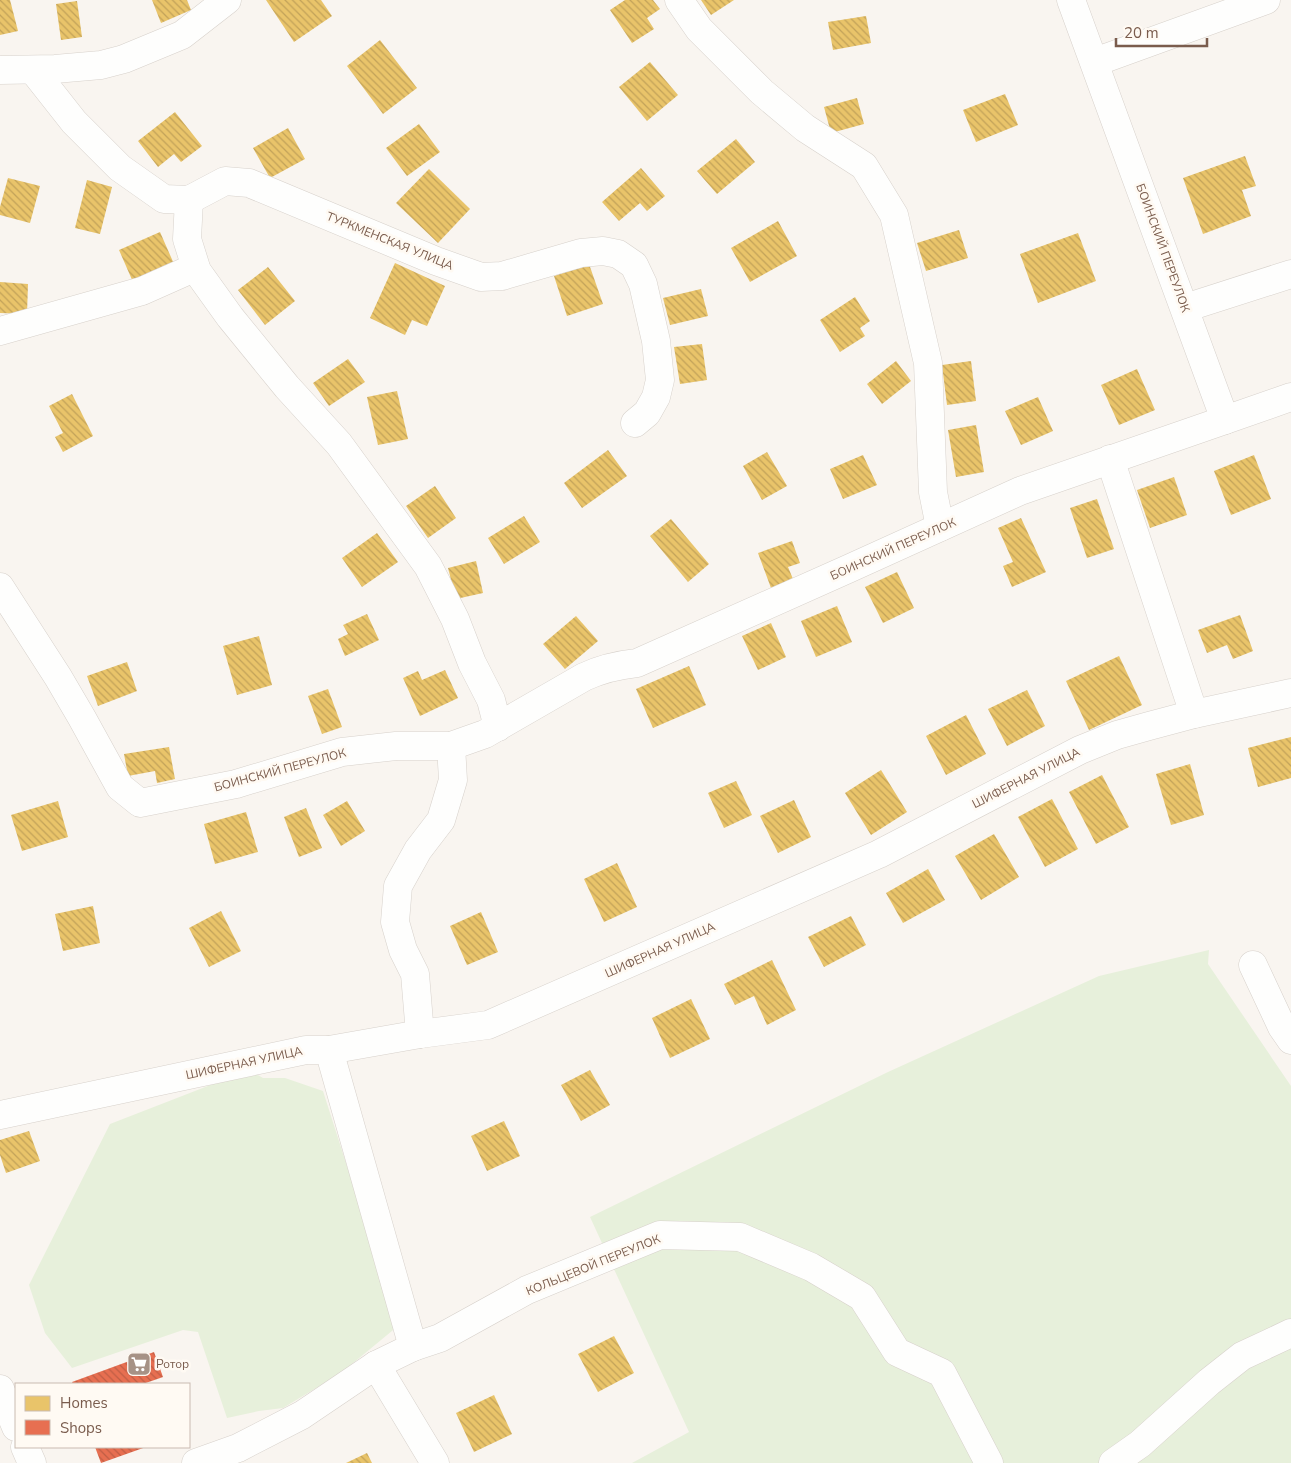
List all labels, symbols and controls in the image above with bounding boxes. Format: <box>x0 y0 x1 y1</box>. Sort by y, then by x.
scale bar <box>1116 15 1207 47</box>
text: 20 m <box>1124 23 1159 43</box>
street label: БОИНСКИЙ ПЕРЕУЛОК <box>1132 181 1194 315</box>
street label: ТУРКМЕНСКАЯ УЛИЦА <box>324 208 456 274</box>
street label: БОИНСКИЙ ПЕРЕУЛОК <box>828 514 959 584</box>
street label: ШИФЕРНАЯ УЛИЦА <box>969 744 1083 812</box>
street label: БОИНСКИЙ ПЕРЕУЛОК <box>212 745 348 795</box>
street label: ШИФЕРНАЯ УЛИЦА <box>602 918 718 982</box>
street label: ШИФЕРНАЯ УЛИЦА <box>184 1043 304 1083</box>
street label: КОЛЬЦЕВОЙ ПЕРЕУЛОК <box>523 1231 663 1299</box>
supermarket icon: Poтор <box>126 1351 152 1377</box>
place label: Poтор <box>156 1356 189 1372</box>
legend <box>15 1383 190 1448</box>
text: Homes <box>60 1393 108 1413</box>
text: Shops <box>60 1418 102 1438</box>

